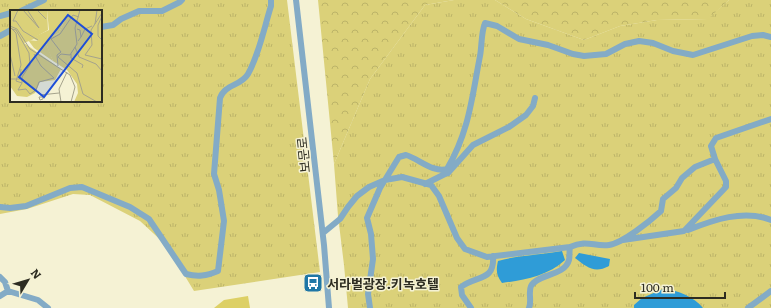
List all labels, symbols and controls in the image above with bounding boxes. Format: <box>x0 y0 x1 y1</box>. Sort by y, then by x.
inset map <box>10 10 102 102</box>
street label: 보문로 <box>292 136 314 174</box>
north arrow <box>8 260 48 300</box>
text: N <box>28 265 46 282</box>
bus stop icon: 서라벌광장.키녹호텔 <box>302 272 324 294</box>
place label: 서라벌광장.키녹호텔 <box>327 274 439 293</box>
scale bar <box>635 274 725 300</box>
text: 100 m <box>641 278 674 296</box>

